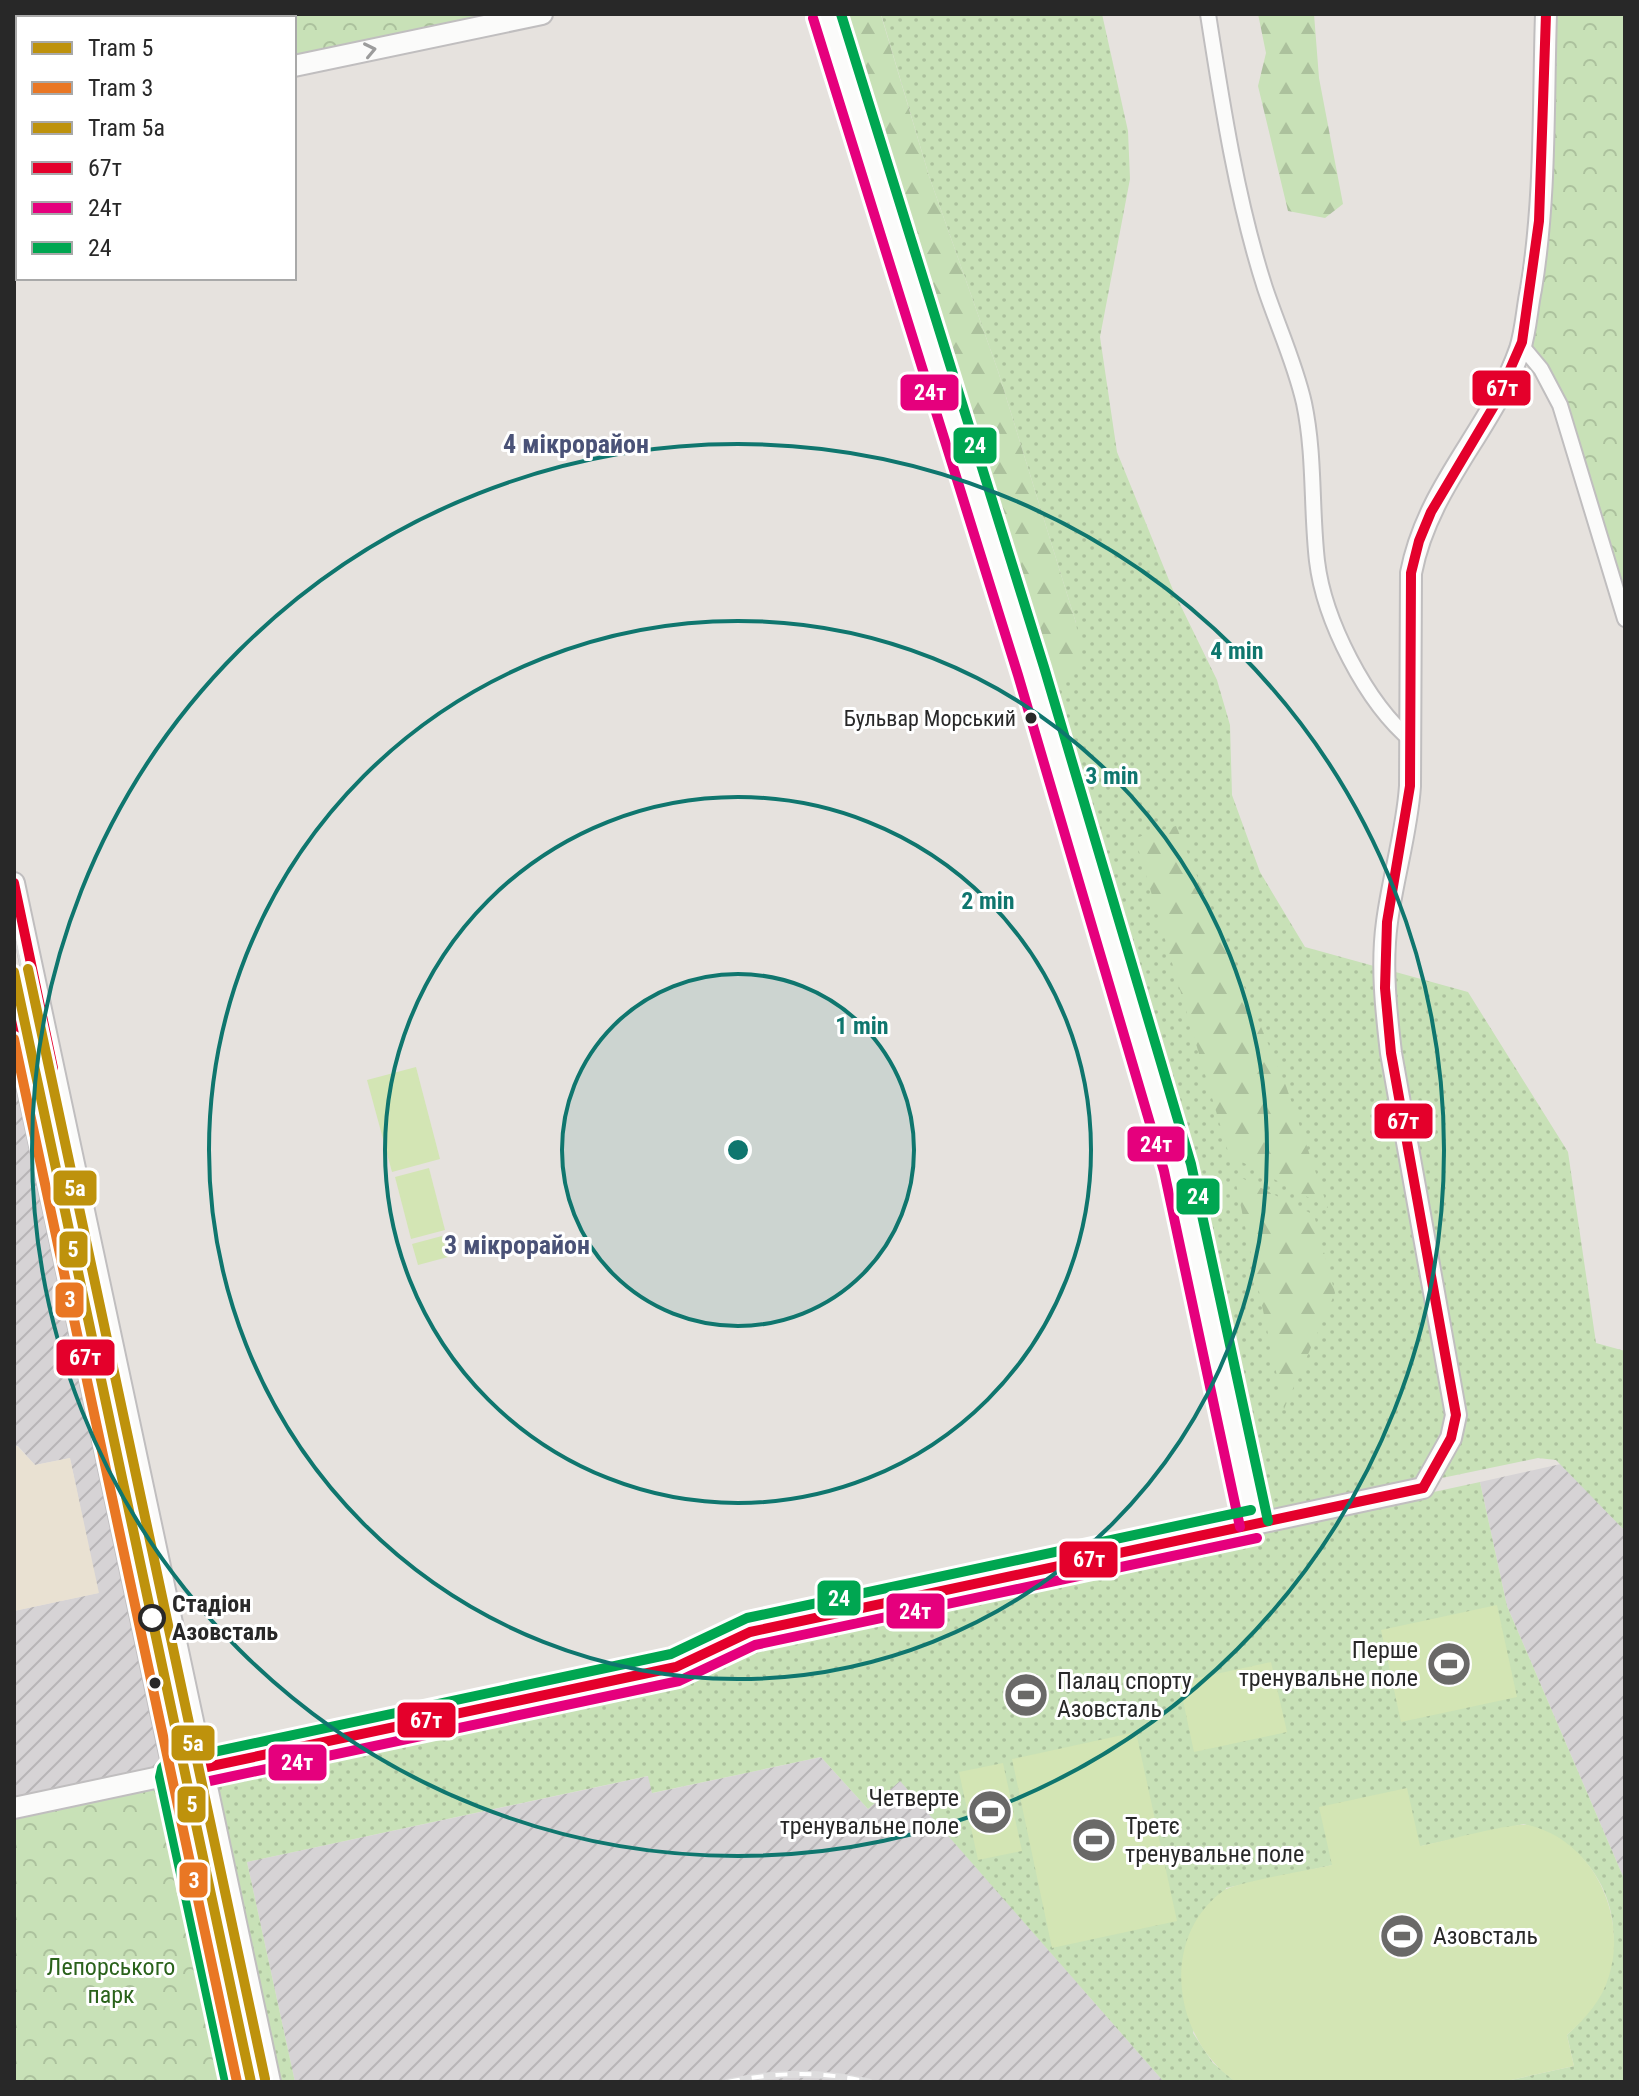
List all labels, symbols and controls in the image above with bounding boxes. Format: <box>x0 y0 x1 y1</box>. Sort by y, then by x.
legend <box>16 16 296 280</box>
text: Tram 5 <box>88 34 153 62</box>
one-way arrow <box>363 42 377 59</box>
text: Tram 3 <box>88 74 153 102</box>
text: Tram 5а <box>88 114 165 142</box>
text: 67т <box>88 154 122 182</box>
text: 24т <box>88 194 122 222</box>
text: 24 <box>88 234 112 262</box>
line badge: 67т <box>1471 369 1532 407</box>
line badge: 24т <box>899 373 960 412</box>
text: 67т <box>1486 376 1518 401</box>
text: 24т <box>914 380 946 405</box>
line badge: 24 <box>952 426 998 465</box>
district label: 4 мікрорайон <box>503 429 649 459</box>
text: 24 <box>964 433 986 458</box>
text: 4 min <box>1210 637 1264 665</box>
place label: Бульвар Морський <box>844 706 1016 731</box>
marker: Бульвар Морський <box>1023 710 1039 726</box>
text: 3 min <box>1085 762 1139 790</box>
text: 2 min <box>961 887 1015 915</box>
text: 1 min <box>835 1012 889 1040</box>
line badge: 67т <box>1373 1102 1434 1140</box>
text: 67т <box>1387 1109 1419 1134</box>
line badge: 24т <box>1126 1125 1186 1163</box>
text: 24т <box>1140 1132 1172 1157</box>
centre of rings <box>724 1136 752 1164</box>
line badge: 5а <box>52 1169 98 1207</box>
text: 5а <box>64 1176 86 1201</box>
line badge: 24 <box>1175 1177 1221 1216</box>
text: 24 <box>1187 1184 1209 1209</box>
line badge: 5 <box>58 1230 89 1269</box>
district label: 3 мікрорайон <box>444 1230 590 1260</box>
text: 5 <box>67 1237 79 1262</box>
line badge: 3 <box>54 1281 85 1319</box>
text: 3 <box>64 1287 76 1312</box>
line badge: 67т <box>55 1338 116 1377</box>
text: 67т <box>69 1345 101 1370</box>
line badge: 67т <box>1058 1540 1119 1579</box>
text: 67т <box>1073 1547 1105 1572</box>
line badge: 24 <box>816 1579 862 1617</box>
text: 24 <box>828 1586 850 1611</box>
place label: Стадіон Азовсталь <box>172 1590 278 1646</box>
line badge: 24т <box>885 1592 946 1630</box>
text: 24т <box>899 1599 931 1624</box>
marker: Стадіон Азовсталь <box>139 1605 165 1631</box>
place label: Перше тренувальне поле <box>1239 1636 1418 1692</box>
sports icon: Перше тренувальне поле <box>1425 1640 1473 1688</box>
place label: Палац спорту Азовсталь <box>1057 1667 1192 1723</box>
sports icon: Палац спорту Азовсталь <box>1002 1671 1050 1719</box>
unlabelled marker <box>147 1675 163 1691</box>
line badge: 67т <box>396 1701 457 1739</box>
text: 67т <box>410 1708 442 1733</box>
line badge: 5а <box>170 1724 216 1762</box>
text: 5а <box>182 1731 204 1756</box>
line badge: 24т <box>267 1743 328 1782</box>
text: 24т <box>281 1750 313 1775</box>
place label: Четверте тренувальне поле <box>780 1784 959 1840</box>
line badge: 5 <box>176 1785 207 1824</box>
sports icon: Четверте тренувальне поле <box>966 1788 1014 1836</box>
text: 5 <box>186 1792 198 1817</box>
place label: Третє тренувальне поле <box>1125 1812 1304 1868</box>
sports icon: Третє тренувальне поле <box>1070 1816 1118 1864</box>
line badge: 3 <box>178 1861 209 1899</box>
text: 3 <box>188 1868 200 1893</box>
sports icon: Азовсталь <box>1378 1912 1426 1960</box>
place label: Азовсталь <box>1433 1922 1538 1950</box>
park label: Лепорського парк <box>47 1953 175 2009</box>

